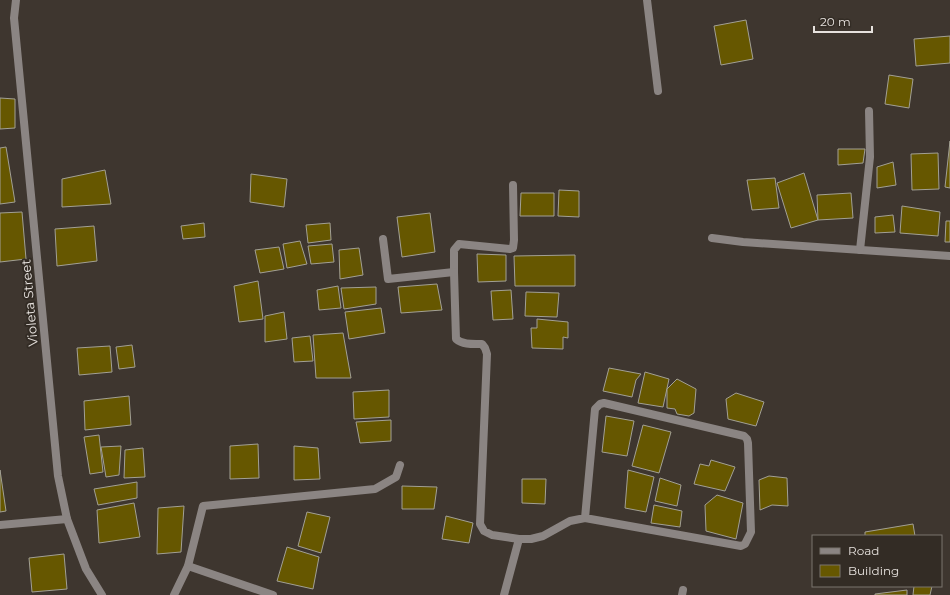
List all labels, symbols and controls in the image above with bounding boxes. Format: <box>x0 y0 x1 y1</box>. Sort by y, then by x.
scale bar <box>814 8 872 34</box>
text: 20 m <box>820 14 851 29</box>
street label: Violeta Street <box>17 259 41 347</box>
legend <box>812 535 942 587</box>
text: Road <box>848 543 879 558</box>
text: Building <box>848 563 899 578</box>

